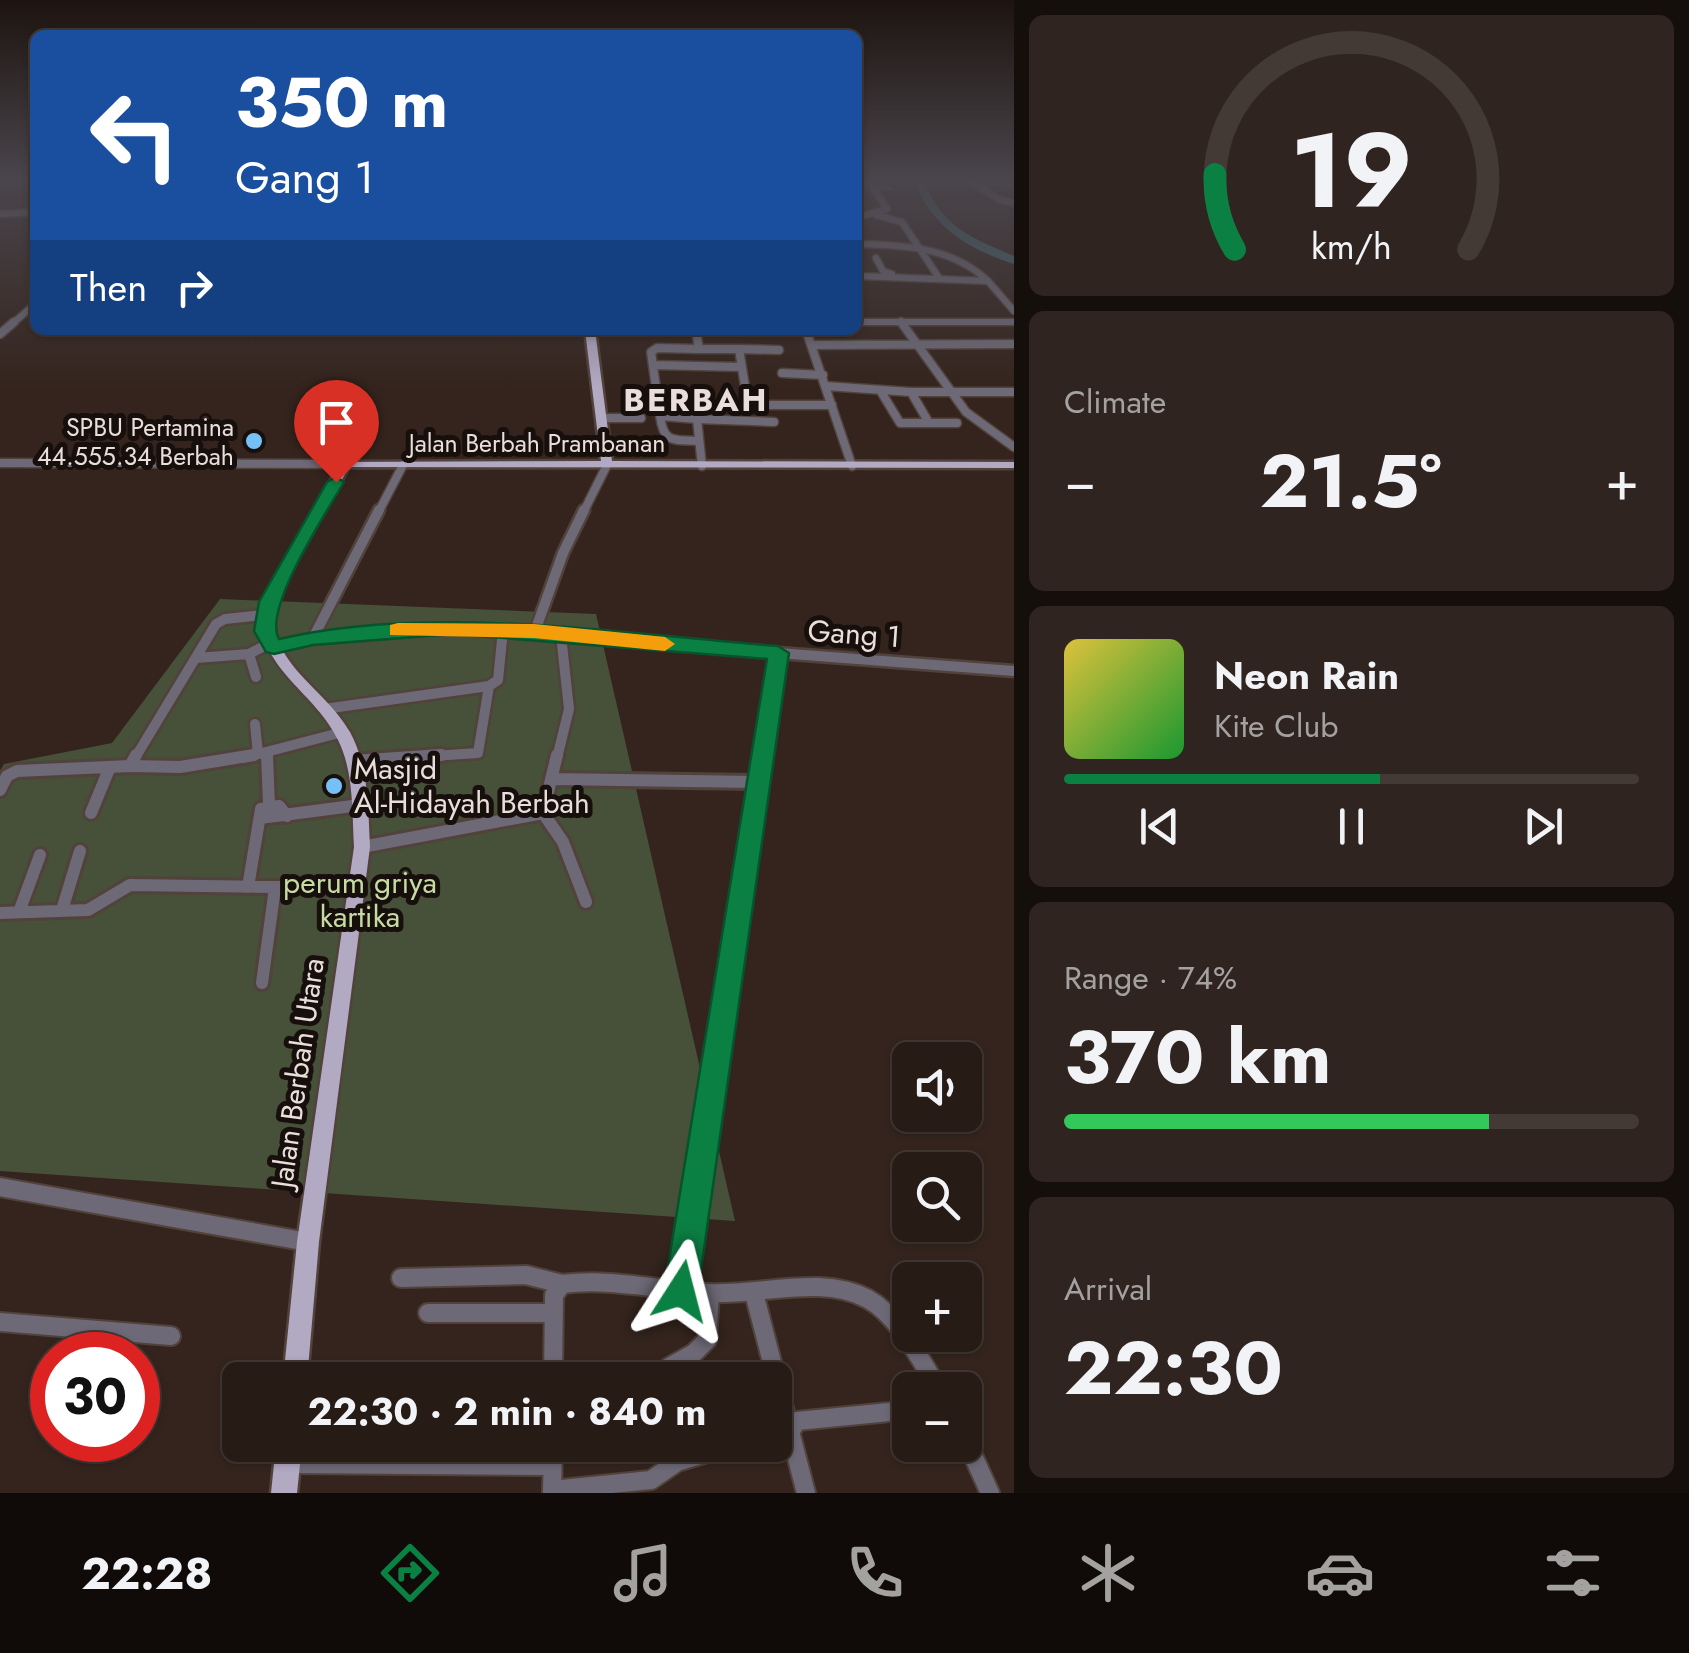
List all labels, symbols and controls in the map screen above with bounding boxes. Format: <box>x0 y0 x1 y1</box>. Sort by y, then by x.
text: 350 m <box>235 52 448 153</box>
icon: left <box>70 70 200 200</box>
text: 19 <box>1290 96 1413 246</box>
text: Gang 1 <box>235 145 375 210</box>
text: km/h <box>1311 221 1392 272</box>
text: Then <box>70 260 147 315</box>
icon: right <box>167 260 222 315</box>
district label: BERBAH <box>623 377 769 423</box>
text: Climate <box>1064 379 1166 425</box>
pin <box>294 380 379 483</box>
icon: arrive <box>309 395 364 450</box>
place label: SPBU Pertamina 44.555.34 Berbah <box>37 409 234 474</box>
street label: Jalan Berbah Prambanan <box>406 425 665 461</box>
text: 21.5° <box>1260 427 1442 535</box>
marker: SPBU Pertamina 44.555.34 Berbah <box>243 430 265 452</box>
text: − <box>1064 441 1096 521</box>
text: + <box>1605 441 1639 521</box>
street label: Gang 1 <box>806 609 902 658</box>
text: Neon Rain <box>1214 648 1399 703</box>
text: Kite Club <box>1214 703 1338 749</box>
place label: Masjid Al-Hidayah Berbah <box>354 747 590 824</box>
marker: Masjid Al-Hidayah Berbah <box>323 775 345 797</box>
icon: previous <box>1132 799 1187 854</box>
icon: pause <box>1324 799 1379 854</box>
icon: next <box>1516 799 1571 854</box>
park label: perum griya kartika <box>283 861 437 938</box>
street label: Jalan Berbah Utara <box>260 955 335 1195</box>
text: Range · 74% <box>1064 955 1237 1001</box>
text: 370 km <box>1064 1003 1332 1111</box>
map controls <box>892 1042 982 1462</box>
button: sound <box>892 1042 982 1132</box>
button: search <box>892 1152 982 1242</box>
position arrow <box>629 1239 733 1343</box>
button: + <box>892 1262 982 1352</box>
text: Arrival <box>1064 1266 1152 1312</box>
text: 22:30 <box>1064 1314 1283 1422</box>
speed limit sign: 30 <box>30 1332 160 1462</box>
button: − <box>892 1372 982 1462</box>
text: 22:30 · 2 min · 840 m <box>308 1384 706 1439</box>
icon: directions <box>375 1538 445 1608</box>
icon: music <box>608 1538 678 1608</box>
icon: phone <box>840 1538 910 1608</box>
icon: climate <box>1073 1538 1143 1608</box>
icon: car <box>1305 1538 1375 1608</box>
icon: filters <box>1538 1538 1608 1608</box>
text: 22:28 <box>81 1541 213 1606</box>

